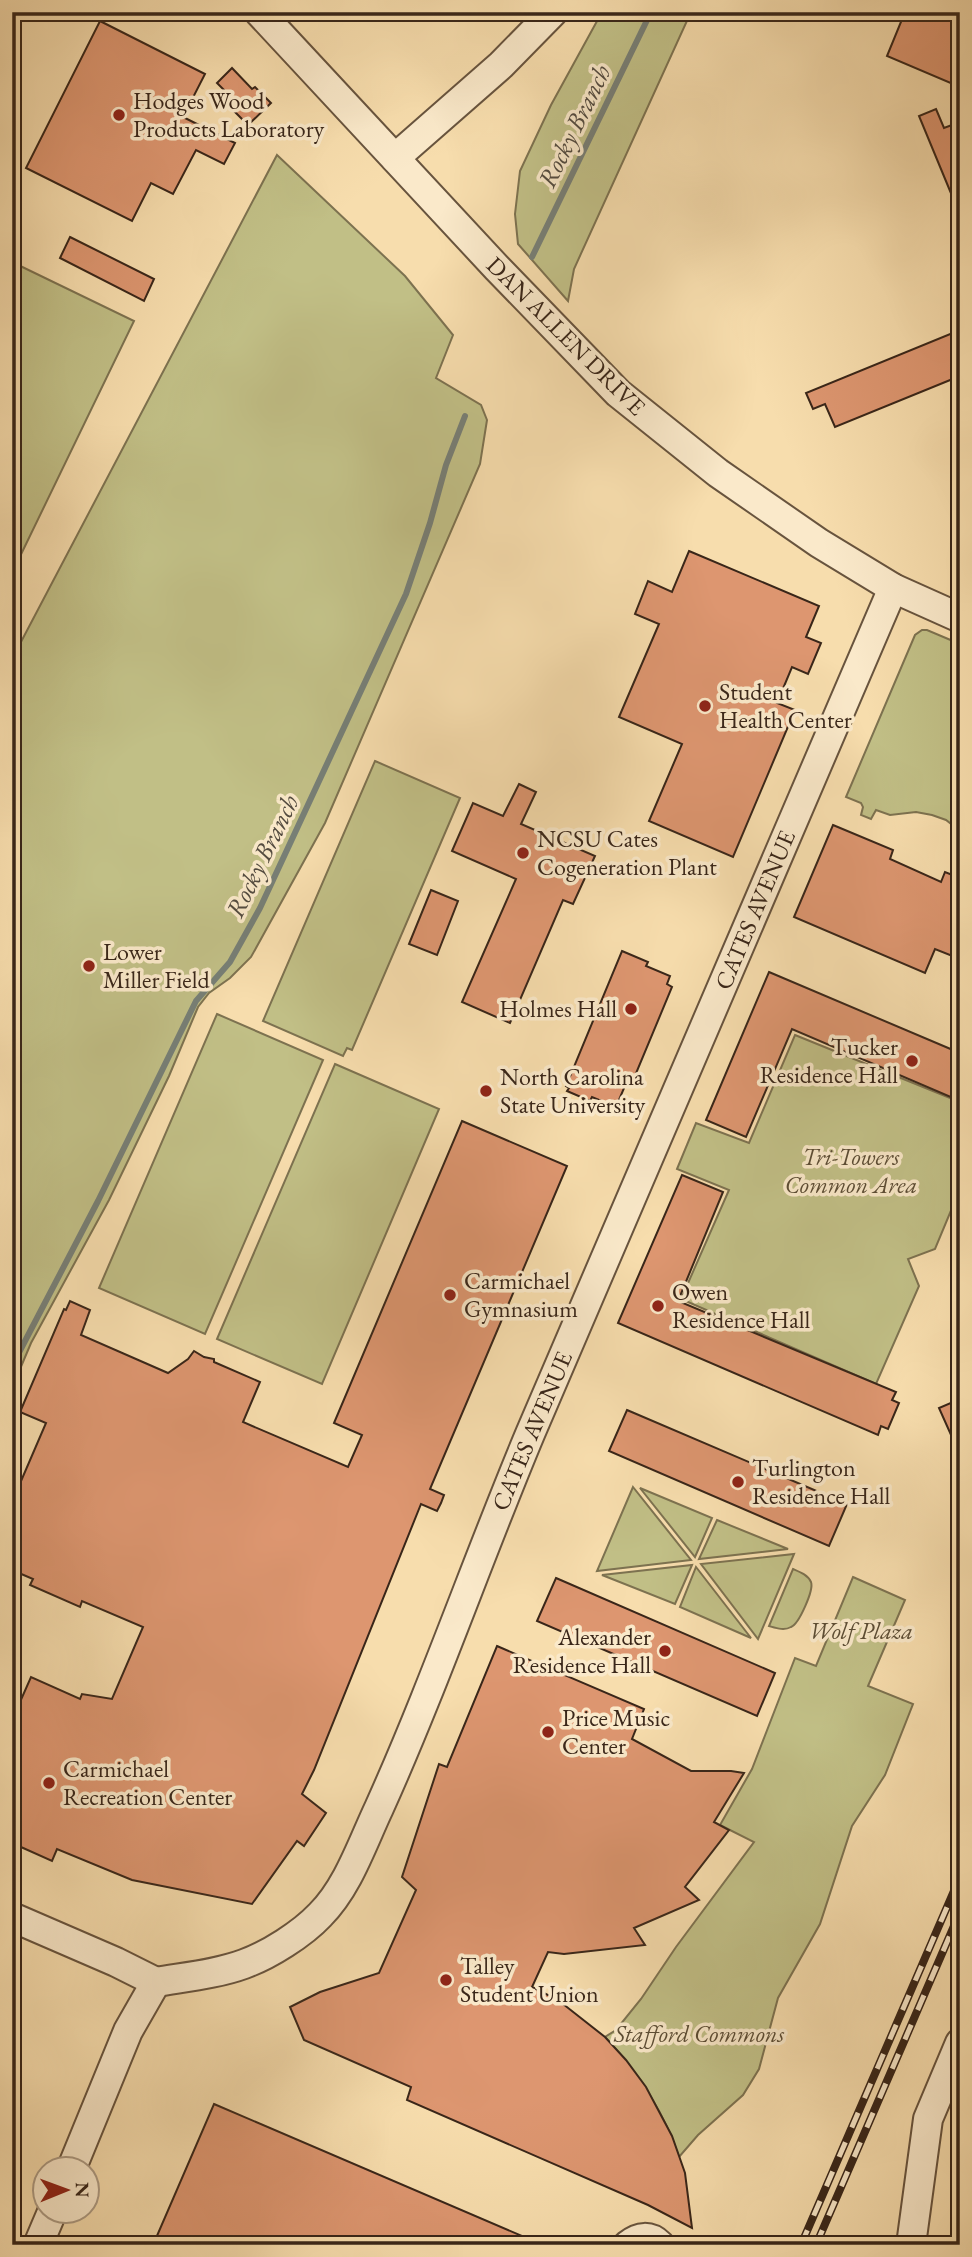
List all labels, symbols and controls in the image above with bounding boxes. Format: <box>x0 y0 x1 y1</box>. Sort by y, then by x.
water label: Rocky Branch <box>530 59 619 193</box>
place label: Hodges Wood Products Laboratory <box>133 85 325 144</box>
marker: Hodges Wood Products Laboratory <box>111 107 127 123</box>
street label: DAN ALLEN DRIVE <box>480 249 653 422</box>
place label: Student Health Center <box>719 676 852 735</box>
marker: Student Health Center <box>697 698 713 714</box>
water label: Rocky Branch <box>218 789 307 923</box>
place label: NCSU Cates Cogeneration Plant <box>537 823 717 882</box>
street label: CATES AVENUE <box>707 825 802 994</box>
marker: NCSU Cates Cogeneration Plant <box>515 845 531 861</box>
place label: Lower Miller Field <box>103 936 210 995</box>
marker: Lower Miller Field <box>81 958 97 974</box>
place label: Holmes Hall <box>499 993 617 1024</box>
marker: Holmes Hall <box>623 1001 639 1017</box>
place label: Tucker Residence Hall <box>760 1031 898 1090</box>
marker: Tucker Residence Hall <box>904 1053 920 1069</box>
place label: North Carolina State University <box>500 1061 646 1120</box>
marker: North Carolina State University <box>478 1083 494 1099</box>
park label: Tri-Towers Common Area <box>785 1141 917 1200</box>
place label: Carmichael Gymnasium <box>464 1265 578 1324</box>
place label: Owen Residence Hall <box>672 1276 811 1335</box>
marker: Carmichael Gymnasium <box>442 1287 458 1303</box>
marker: Owen Residence Hall <box>650 1298 666 1314</box>
street label: CATES AVENUE <box>484 1346 579 1515</box>
place label: Turlington Residence Hall <box>752 1452 891 1511</box>
marker: Turlington Residence Hall <box>730 1474 746 1490</box>
park label: Wolf Plaza <box>809 1615 913 1646</box>
place label: Alexander Residence Hall <box>513 1621 651 1680</box>
marker: Alexander Residence Hall <box>657 1643 673 1659</box>
place label: Price Music Center <box>562 1702 670 1761</box>
marker: Price Music Center <box>540 1724 556 1740</box>
place label: Carmichael Recreation Center <box>63 1753 232 1812</box>
marker: Carmichael Recreation Center <box>41 1775 57 1791</box>
place label: Talley Student Union <box>460 1950 599 2009</box>
marker: Talley Student Union <box>438 1972 454 1988</box>
park label: Stafford Commons <box>613 2018 784 2049</box>
north arrow <box>32 2156 102 2226</box>
text: N <box>70 2182 95 2198</box>

